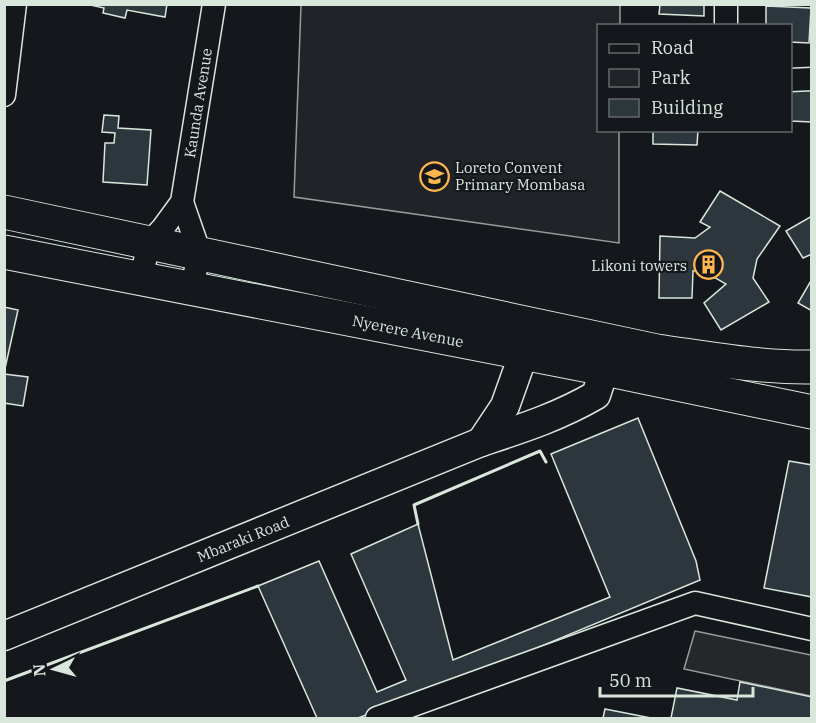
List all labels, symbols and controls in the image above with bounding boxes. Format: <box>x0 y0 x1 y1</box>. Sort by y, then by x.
legend <box>597 24 792 132</box>
text: Road <box>651 36 694 59</box>
street label: Kaunda Avenue <box>180 47 216 159</box>
text: Park <box>651 66 691 89</box>
text: Building <box>651 96 723 119</box>
place label: Loreto Convent Primary Mombasa <box>455 158 585 194</box>
school or university icon: Loreto Convent Primary Mombasa <box>418 160 450 192</box>
building icon: Likoni towers <box>692 249 724 281</box>
place label: Likoni towers <box>591 256 687 275</box>
street label: Nyerere Avenue <box>351 311 465 351</box>
street label: Mbaraki Road <box>194 512 292 566</box>
north arrow <box>24 639 84 699</box>
scale bar <box>600 660 753 698</box>
text: N <box>29 663 50 677</box>
text: 50 m <box>609 669 652 692</box>

